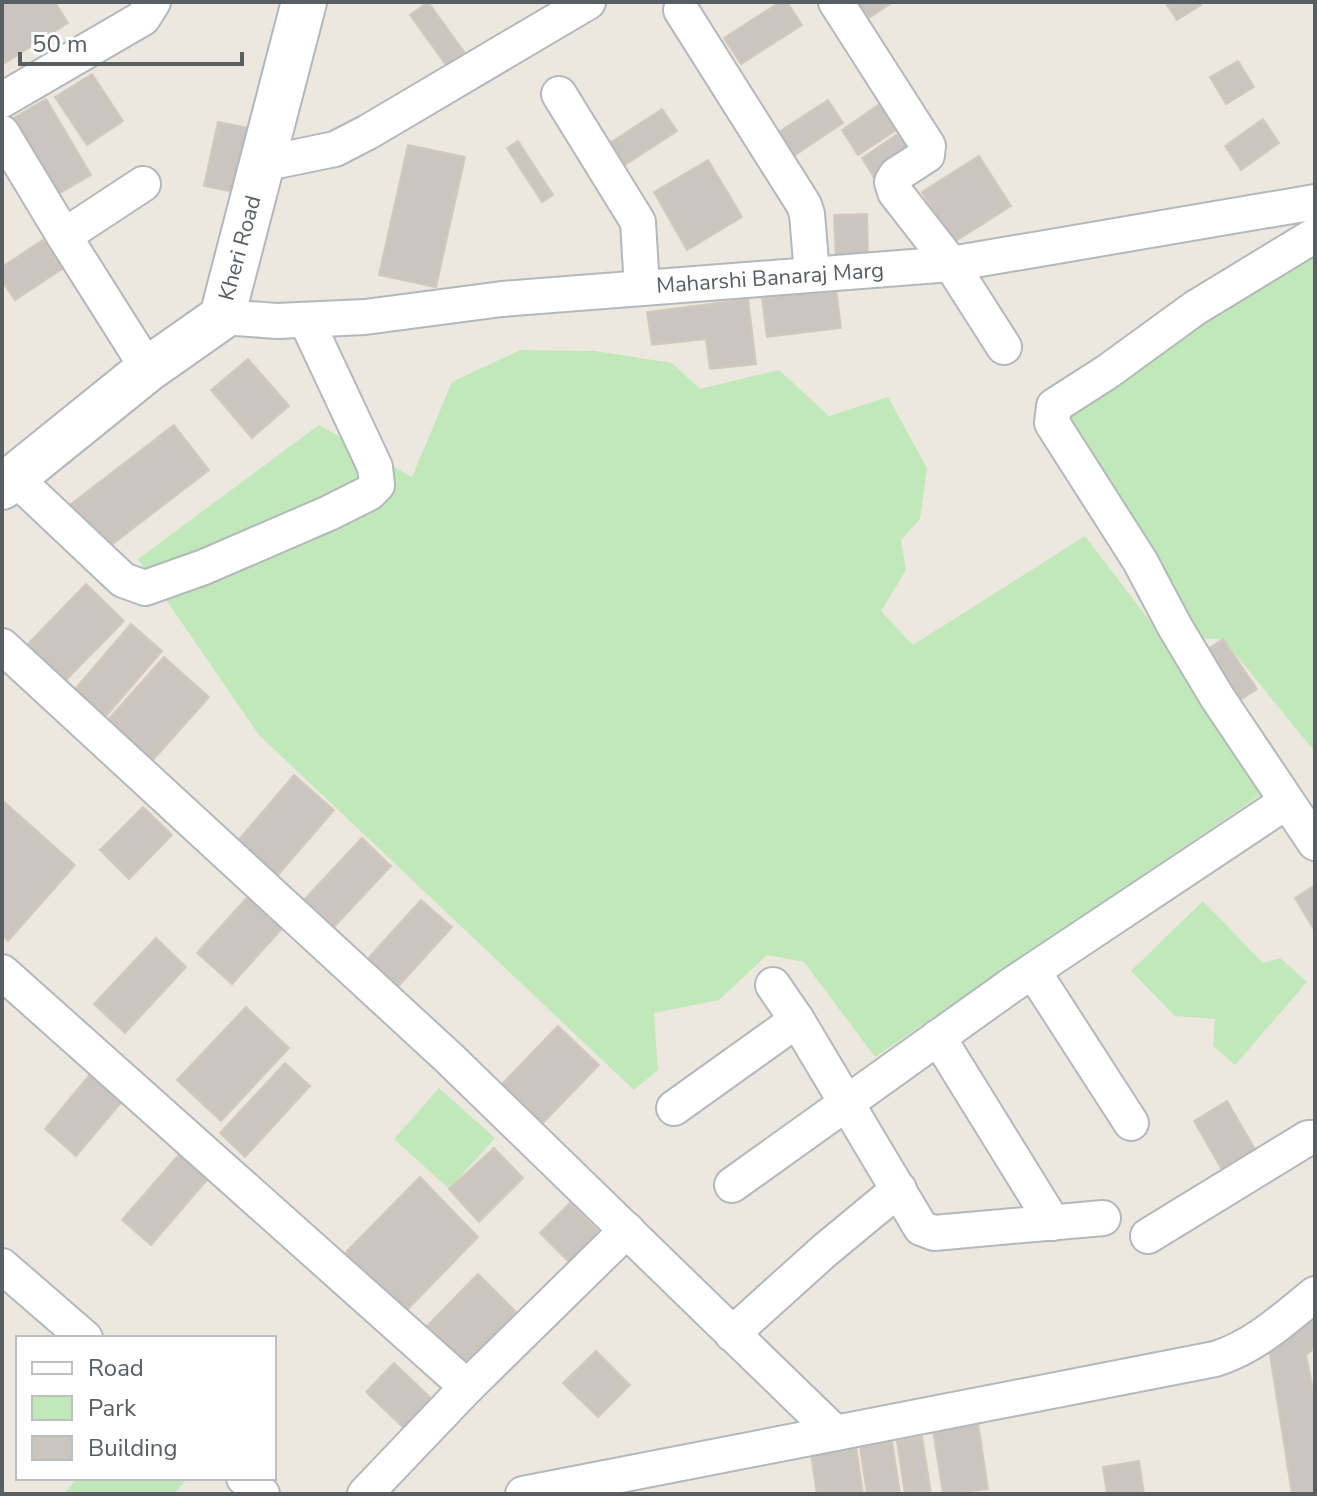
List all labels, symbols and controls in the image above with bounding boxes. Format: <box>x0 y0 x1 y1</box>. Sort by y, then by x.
scale bar <box>20 16 242 66</box>
text: 50 m <box>32 28 88 60</box>
street label: Kheri Road <box>212 192 268 304</box>
street label: Maharshi Banaraj Marg <box>655 255 885 301</box>
legend <box>16 1336 276 1480</box>
text: Road <box>88 1352 144 1384</box>
text: Park <box>88 1392 137 1424</box>
text: Building <box>88 1432 178 1464</box>

